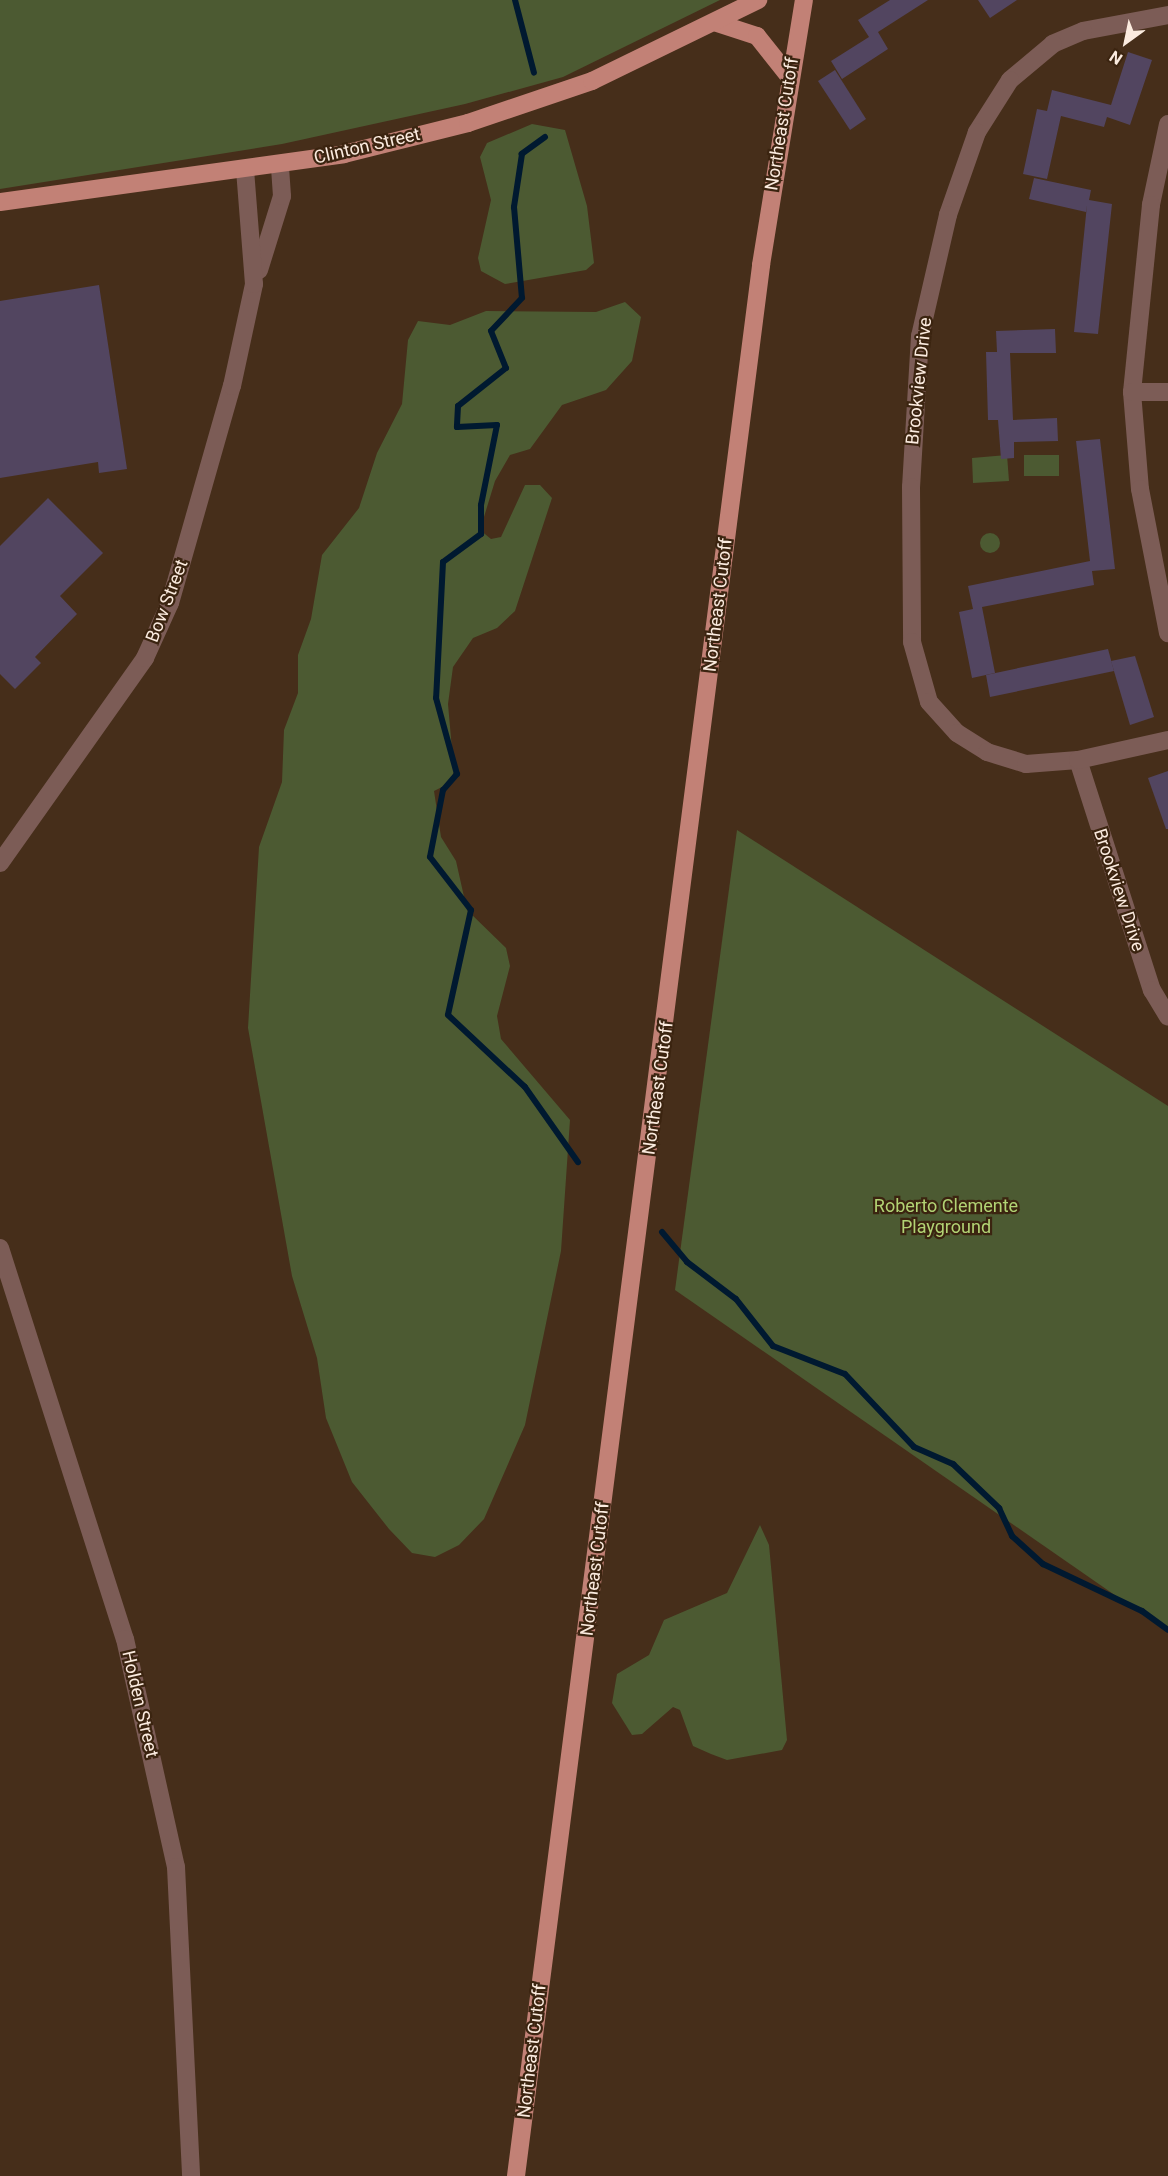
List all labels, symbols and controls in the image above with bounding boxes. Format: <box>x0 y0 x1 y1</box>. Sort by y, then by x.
north arrow <box>1096 12 1156 72</box>
text: N <box>1106 46 1126 69</box>
street label: Northeast Cutoff <box>761 56 803 192</box>
street label: Clinton Street <box>312 123 422 169</box>
street label: Brookview Drive <box>902 316 936 446</box>
street label: Northeast Cutoff <box>699 537 737 673</box>
street label: Bow Street <box>141 557 193 645</box>
street label: Brookview Drive <box>1089 826 1149 954</box>
street label: Northeast Cutoff <box>638 1020 678 1156</box>
park label: Roberto Clemente Playground <box>874 1196 1018 1238</box>
street label: Northeast Cutoff <box>576 1501 614 1637</box>
street label: Holden Street <box>117 1648 163 1760</box>
street label: Northeast Cutoff <box>513 1983 551 2119</box>

